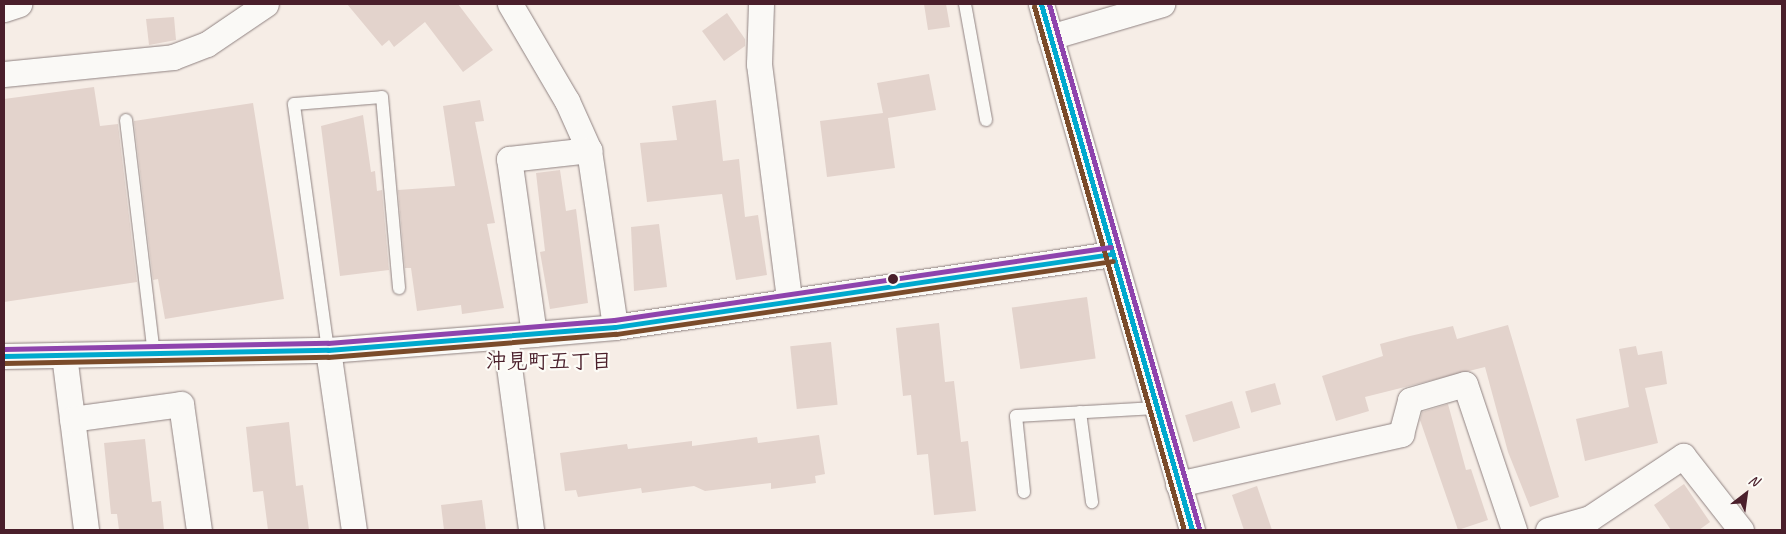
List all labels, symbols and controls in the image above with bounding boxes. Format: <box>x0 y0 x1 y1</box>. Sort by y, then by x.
unlabelled marker <box>888 274 898 284</box>
district label: 沖見町五丁目 <box>486 348 612 374</box>
north arrow <box>1721 469 1771 519</box>
text: N <box>1746 471 1762 490</box>

